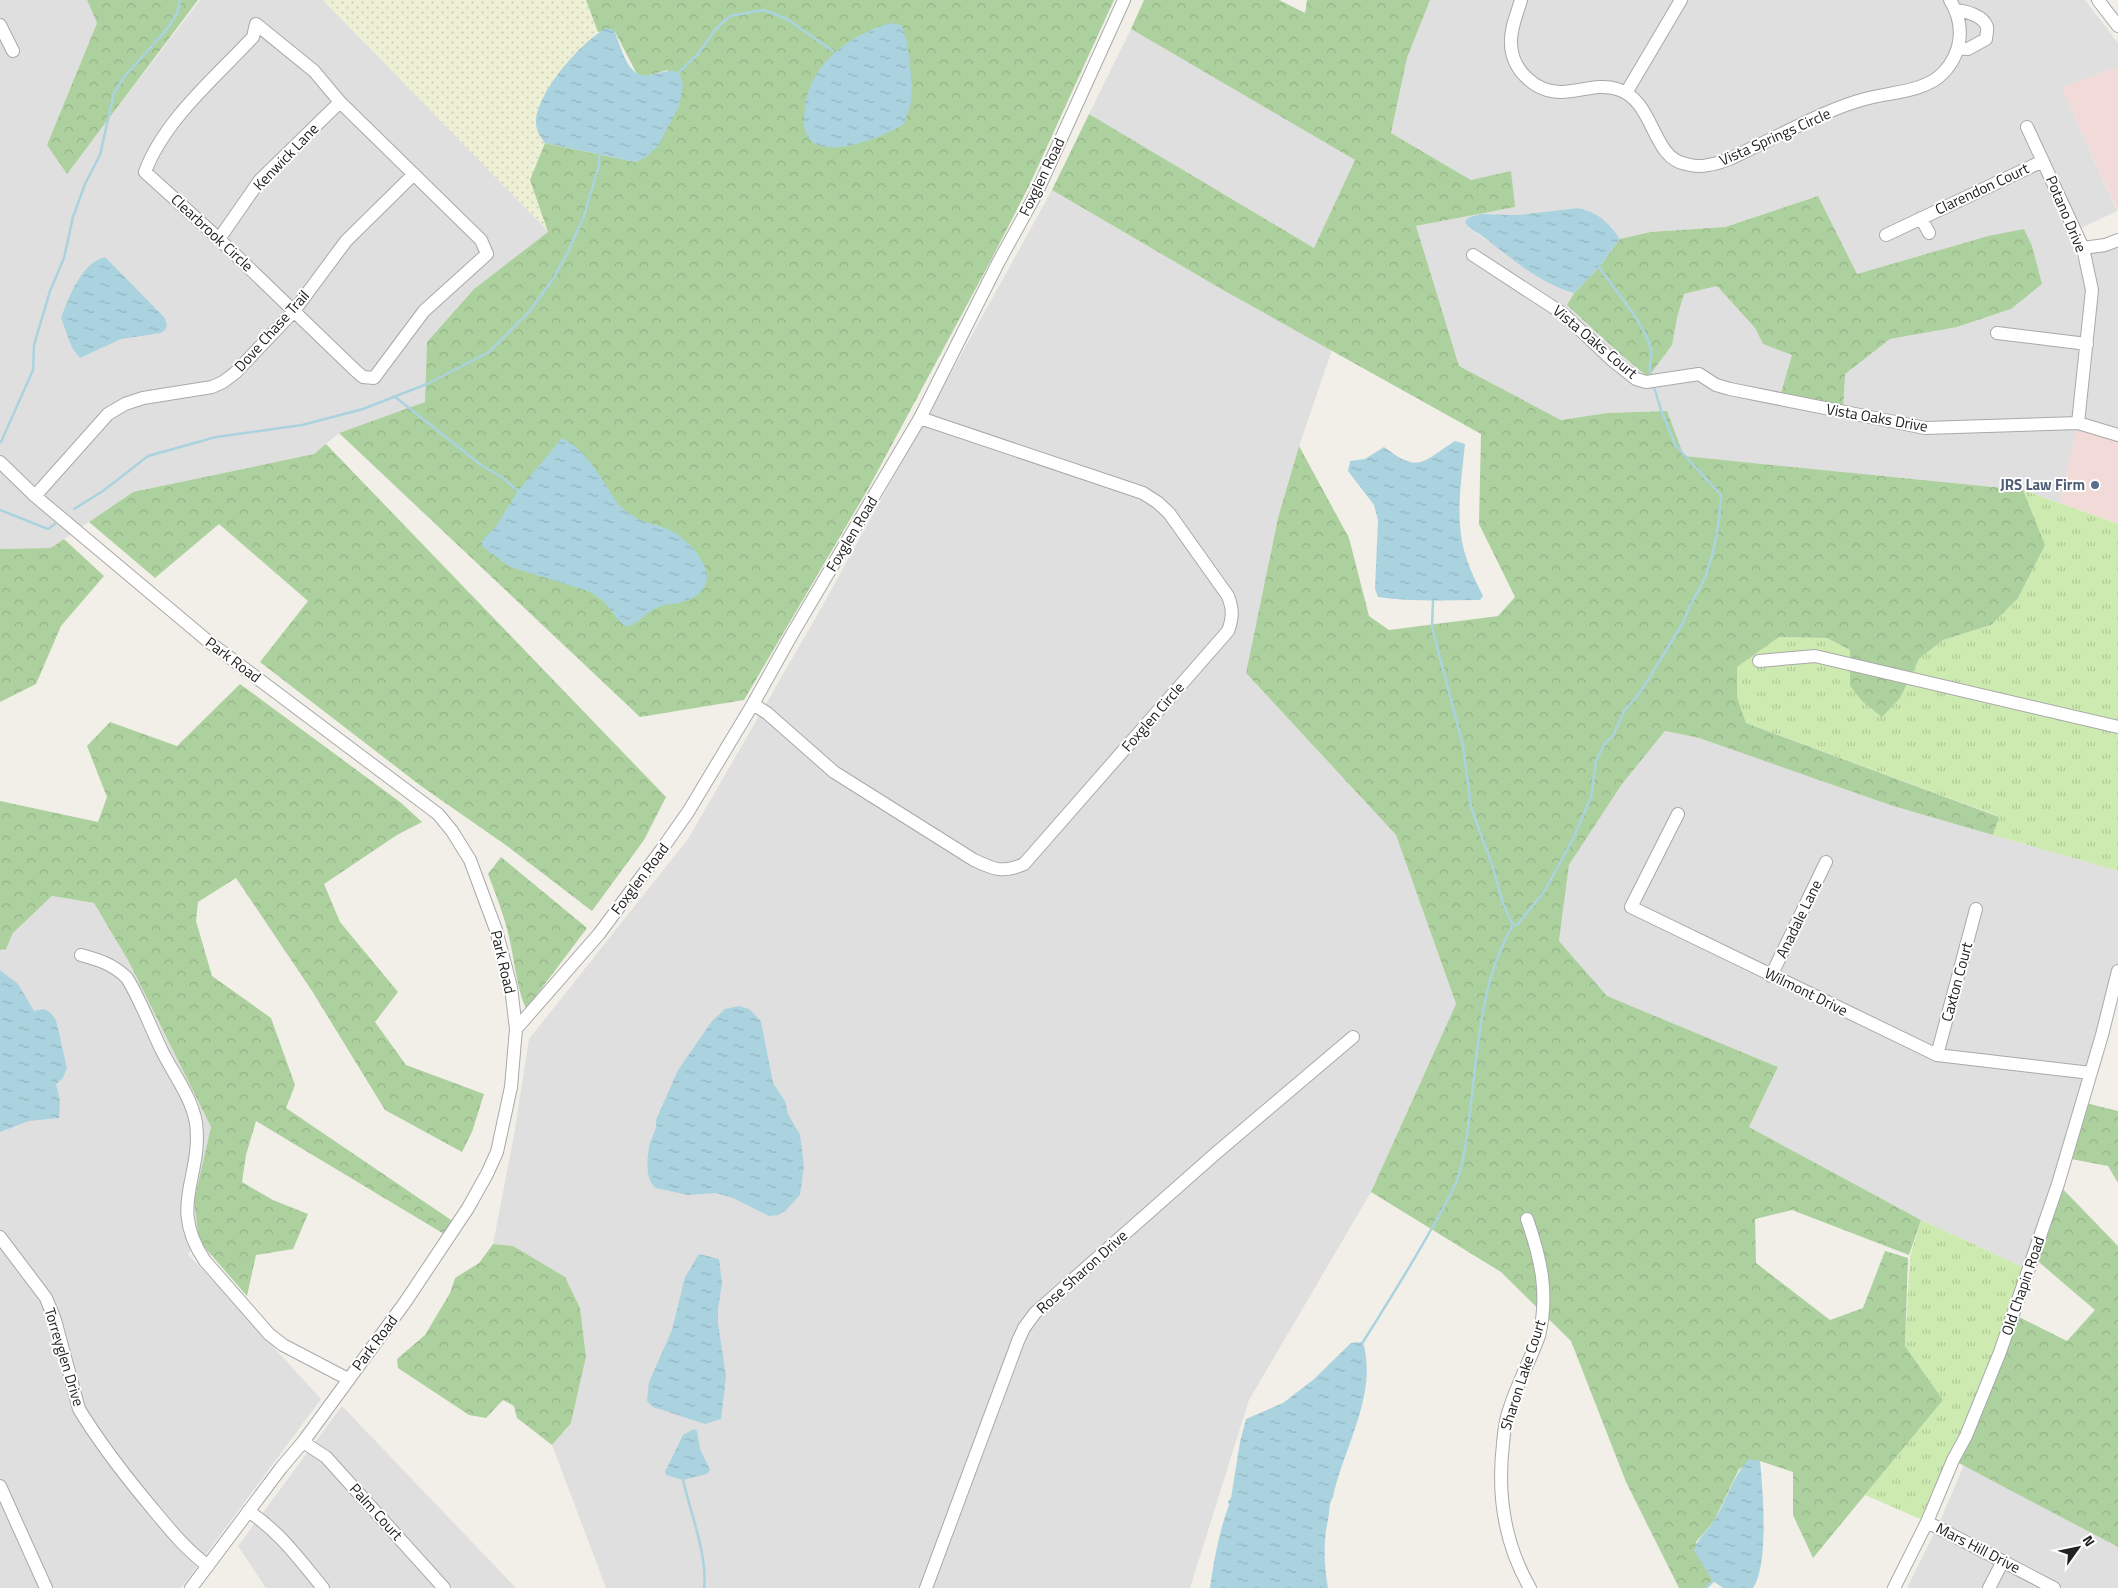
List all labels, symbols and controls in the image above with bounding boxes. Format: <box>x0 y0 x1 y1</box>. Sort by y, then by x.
street label: Vista Springs Circle <box>1715 102 1834 171</box>
street label: Kenwick Lane <box>248 118 324 196</box>
street label: Foxglen Road <box>1013 134 1070 220</box>
street label: Clarendon Court <box>1931 156 2033 220</box>
street label: Potano Drive <box>2040 172 2093 256</box>
street label: Clearbrook Circle <box>166 188 259 277</box>
street label: Dove Chase Trail <box>229 285 315 377</box>
street label: Vista Oaks Court <box>1548 299 1643 384</box>
street label: Vista Oaks Drive <box>1824 397 1930 438</box>
place label: JRS Law Firm <box>2000 473 2085 496</box>
marker: JRS Law Firm <box>2089 479 2101 491</box>
street label: Foxglen Road <box>820 492 883 576</box>
street label: Park Road <box>201 631 266 688</box>
street label: Foxglen Circle <box>1116 677 1190 757</box>
street label: Foxglen Road <box>605 838 674 919</box>
street label: Anadale Lane <box>1770 876 1827 962</box>
street label: Park Road <box>485 928 522 996</box>
street label: Caxton Court <box>1935 939 1978 1024</box>
street label: Wilmont Drive <box>1761 962 1852 1022</box>
street label: Rose Sharon Drive <box>1031 1224 1132 1319</box>
street label: Old Chapin Road <box>1995 1233 2050 1338</box>
street label: Torreyglen Drive <box>39 1305 90 1409</box>
street label: Park Road <box>346 1310 403 1375</box>
street label: Sharon Lake Court <box>1494 1316 1551 1433</box>
street label: Palm Court <box>344 1478 409 1546</box>
street label: Mars Hill Drive <box>1932 1516 2024 1579</box>
north arrow <box>2053 1523 2103 1573</box>
text: N <box>2078 1531 2101 1550</box>

